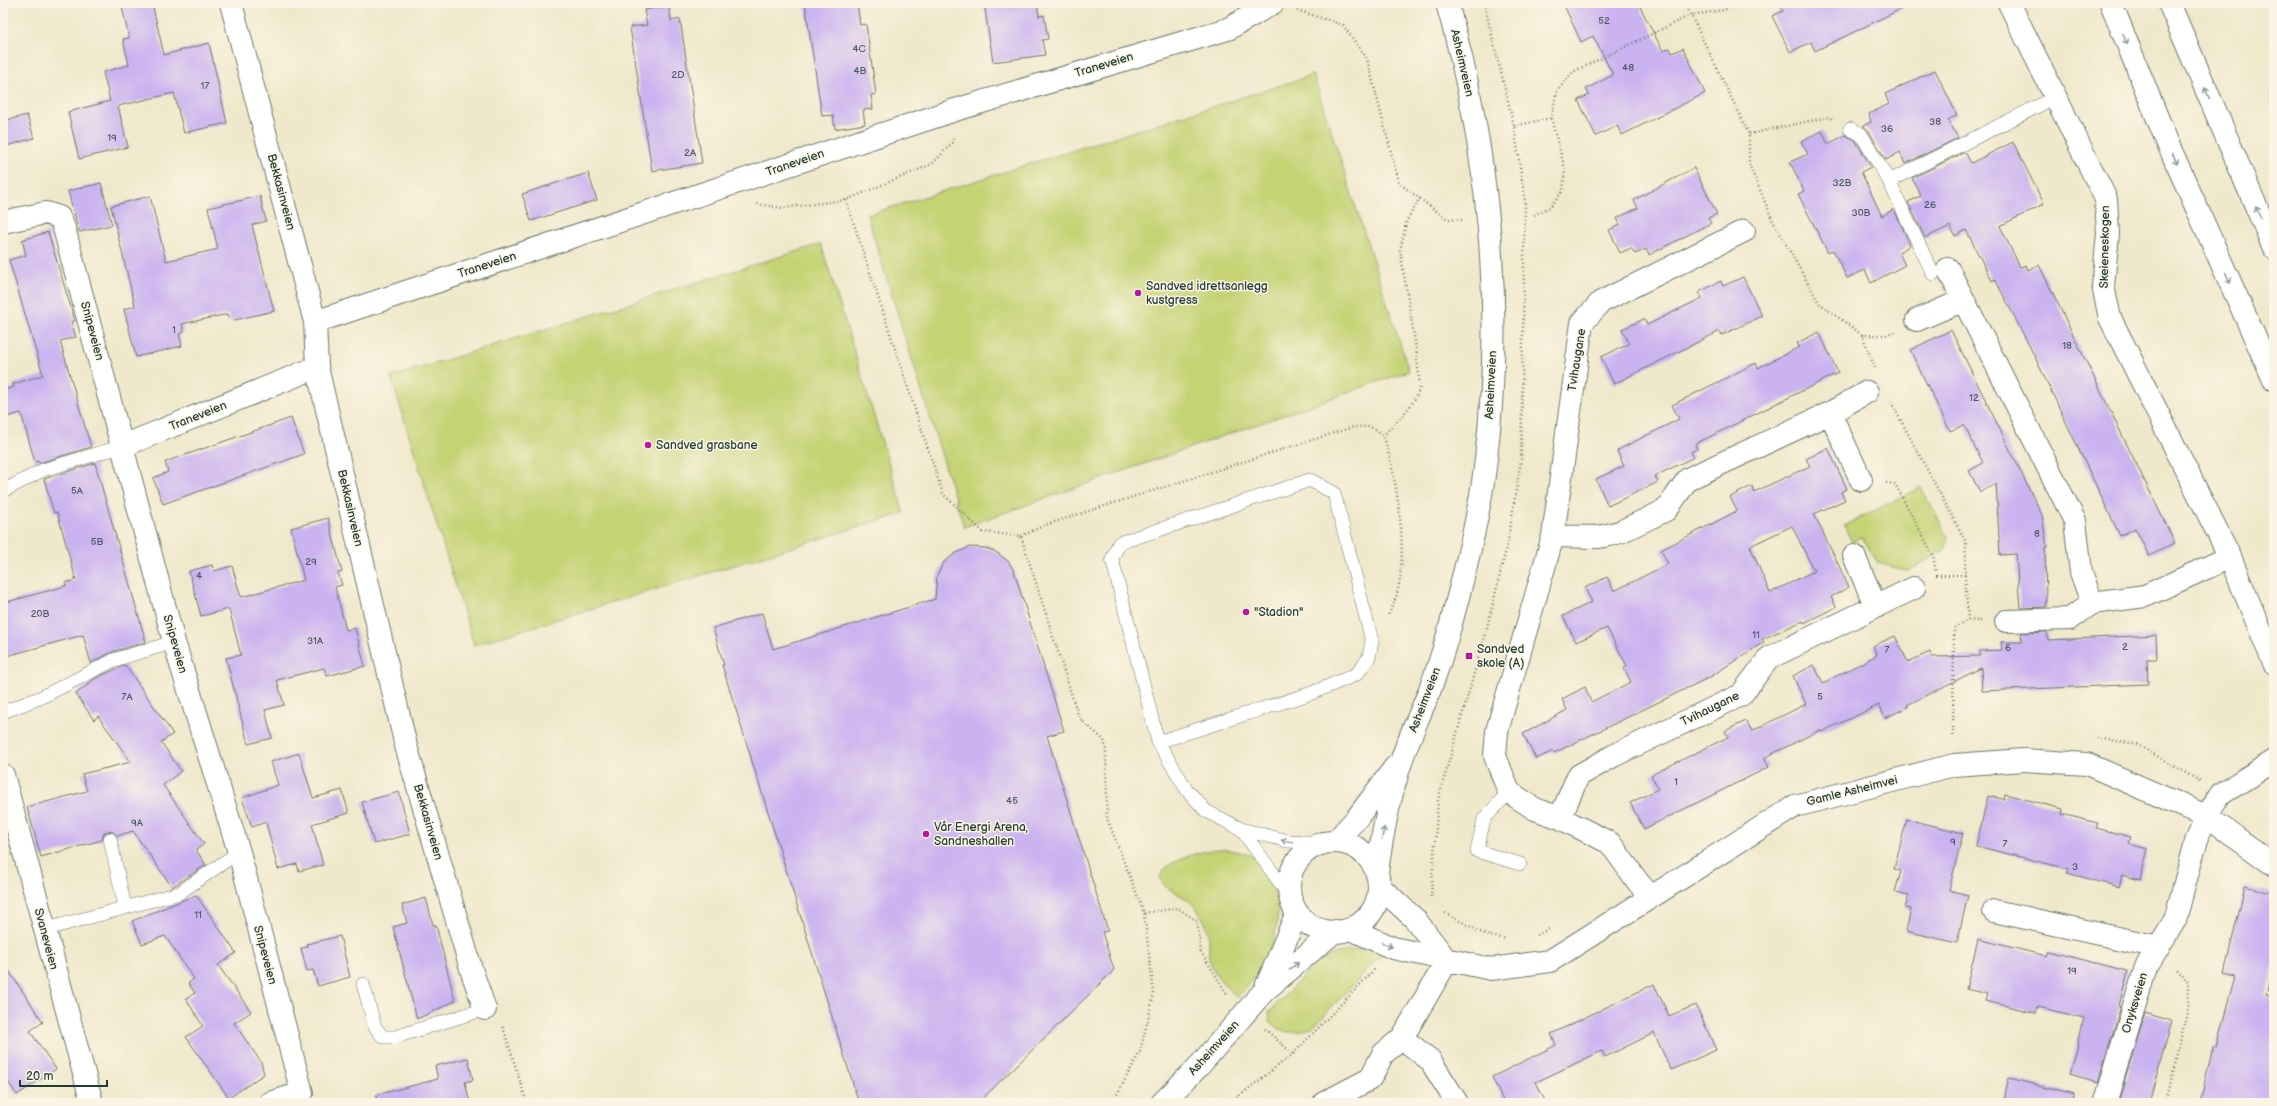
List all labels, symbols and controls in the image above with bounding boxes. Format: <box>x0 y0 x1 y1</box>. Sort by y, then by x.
house number: 52 <box>1598 15 1610 27</box>
street label: Asheimveien <box>1447 28 1477 98</box>
one-way arrow <box>2122 33 2130 45</box>
house number: 4C <box>852 43 866 55</box>
street label: Traneveien <box>1073 49 1135 81</box>
house number: 48 <box>1622 62 1634 74</box>
house number: 4B <box>854 65 867 77</box>
house number: 2D <box>671 69 685 81</box>
house number: 17 <box>201 80 209 92</box>
one-way arrow <box>2202 87 2210 99</box>
house number: 38 <box>1929 116 1941 128</box>
house number: 36 <box>1881 123 1893 135</box>
house number: 19 <box>107 132 117 144</box>
street label: Traneveien <box>764 146 826 180</box>
house number: 2A <box>684 147 697 159</box>
street label: Bekkasinveien <box>264 152 298 232</box>
one-way arrow <box>2171 153 2179 165</box>
house number: 32B <box>1833 177 1852 189</box>
house number: 26 <box>1924 199 1936 211</box>
street label: Skeieneskogen <box>2097 205 2113 289</box>
one-way arrow <box>2254 206 2262 218</box>
house number: 30B <box>1852 207 1871 219</box>
street label: Traneveien <box>456 248 518 282</box>
one-way arrow <box>2225 272 2232 284</box>
place label: Sandved idrettsanlegg kustgress <box>1146 279 1268 308</box>
marker: Sandved idrettsanlegg kustgress <box>1133 288 1143 298</box>
street label: Snipeveien <box>77 300 107 362</box>
house number: 1 <box>172 324 176 336</box>
street label: Tvihaugane <box>1565 327 1589 393</box>
house number: 18 <box>2062 340 2072 352</box>
street label: Asheimveien <box>1482 350 1500 420</box>
house number: 12 <box>1969 392 1979 404</box>
street label: Traneveien <box>167 398 229 434</box>
place label: Sandved grasbane <box>656 438 758 453</box>
marker: Sandved grasbane <box>643 440 653 450</box>
street label: Bekkasinveien <box>334 468 366 548</box>
house number: 5A <box>71 485 84 497</box>
house number: 8 <box>2034 528 2040 540</box>
house number: 5B <box>91 536 103 548</box>
house number: 29 <box>305 556 317 568</box>
house number: 4 <box>196 570 202 582</box>
place label: "Stadion" <box>1254 605 1303 620</box>
marker: "Stadion" <box>1241 607 1251 617</box>
house number: 20B <box>31 608 49 620</box>
street label: Snipeveien <box>159 613 191 675</box>
house number: 11 <box>1752 629 1760 641</box>
house number: 31A <box>307 635 324 647</box>
house number: 2 <box>2122 641 2128 653</box>
place label: Sandved skole (A) <box>1477 642 1524 671</box>
house number: 6 <box>2005 642 2011 654</box>
house number: 7 <box>1885 644 1890 656</box>
marker: Sandved skole (A) <box>1464 651 1474 661</box>
street label: Asheimveien <box>1406 665 1444 735</box>
street label: Tvihaugane <box>1678 688 1742 730</box>
house number: 7A <box>121 691 133 703</box>
house number: 5 <box>1817 691 1823 703</box>
street label: Gamle Asheimvei <box>1805 772 1899 810</box>
house number: 1 <box>1674 776 1678 788</box>
street label: Bekkasinveien <box>410 782 446 862</box>
house number: 45 <box>1006 795 1018 807</box>
house number: 9A <box>131 817 144 829</box>
place label: Vår Energi Arena, Sandneshallen <box>934 820 1028 849</box>
one-way arrow <box>1380 827 1388 840</box>
marker: Vår Energi Arena, Sandneshallen <box>921 829 931 839</box>
one-way arrow <box>1281 836 1294 844</box>
house number: 9 <box>1950 836 1956 848</box>
house number: 7 <box>2003 838 2008 850</box>
house number: 3 <box>2072 861 2078 873</box>
street label: Svaneveien <box>31 907 61 972</box>
house number: 11 <box>194 909 202 921</box>
street label: Snipeveien <box>250 924 280 986</box>
one-way arrow <box>1380 942 1392 949</box>
one-way arrow <box>1288 962 1298 971</box>
house number: 19 <box>2067 965 2077 977</box>
street label: Onyksveien <box>2119 971 2151 1035</box>
street label: Asheimveien <box>1185 1017 1243 1079</box>
scale bar <box>20 1062 107 1088</box>
text: 20 m <box>26 1069 53 1084</box>

